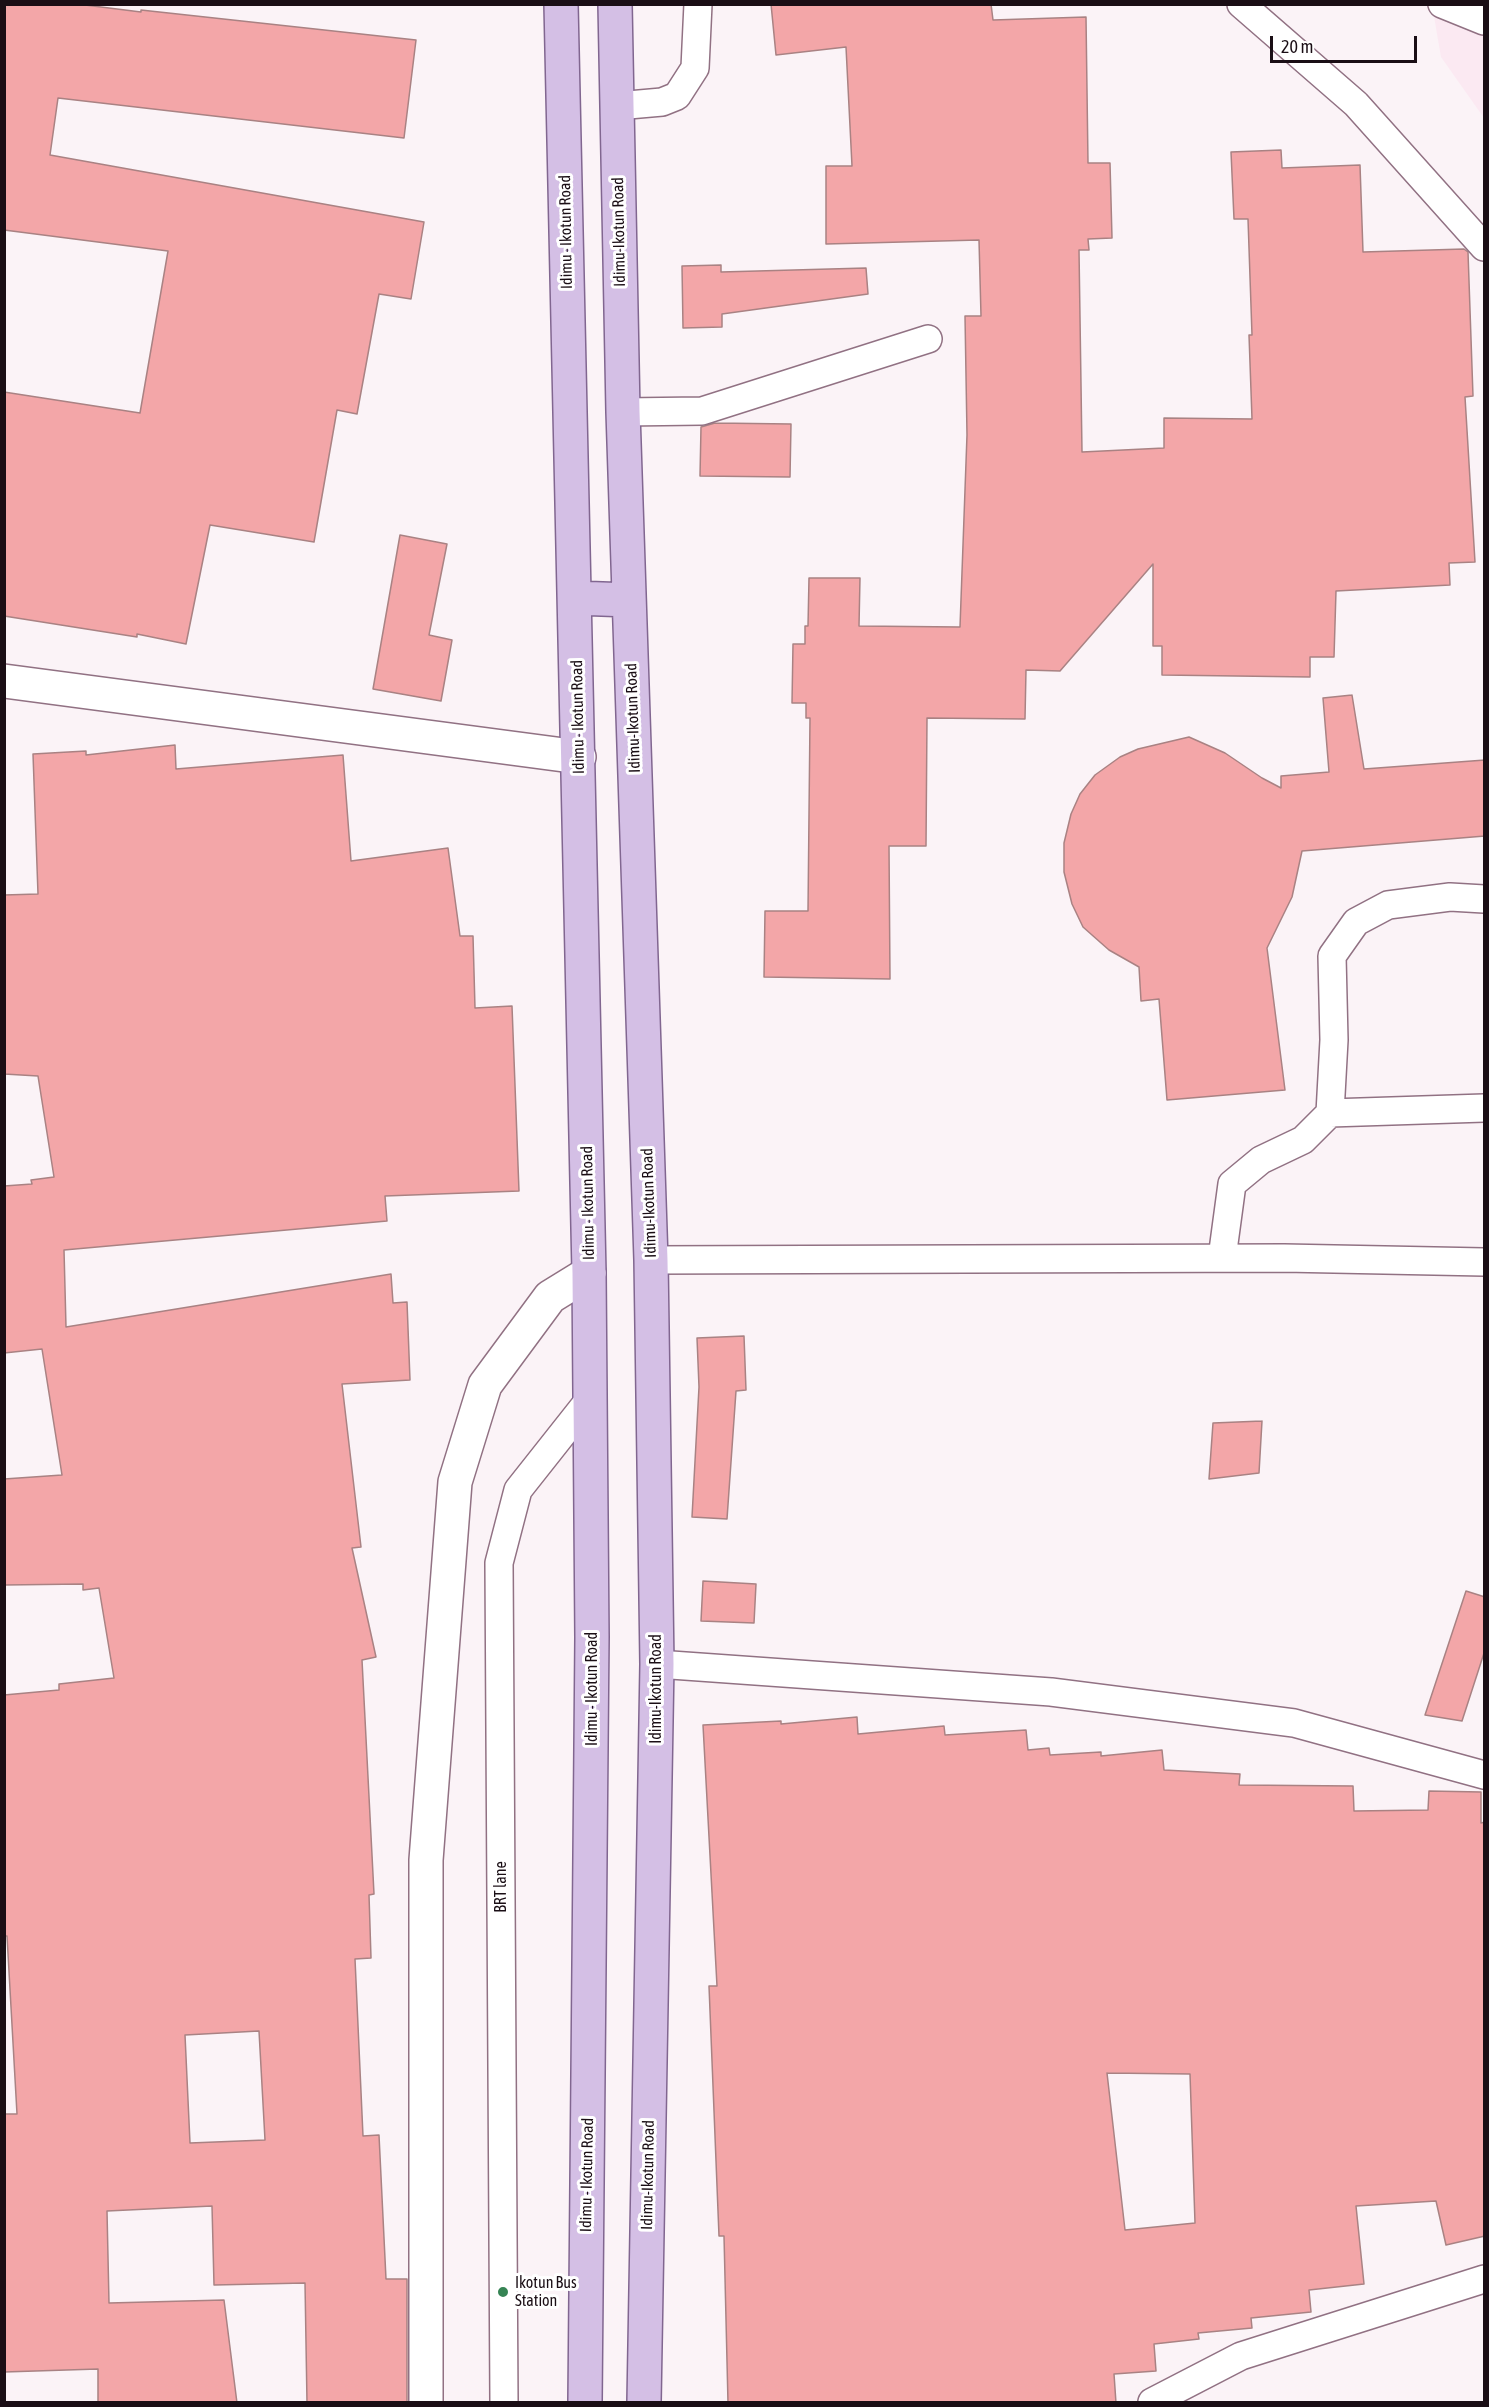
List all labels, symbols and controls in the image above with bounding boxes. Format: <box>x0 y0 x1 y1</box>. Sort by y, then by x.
scale bar <box>1273 24 1420 62</box>
text: 20 m <box>1281 36 1313 57</box>
street label: Idimu - Ikotun Road <box>555 175 577 289</box>
street label: Idimu-Ikotun Road <box>608 177 630 287</box>
street label: Idimu - Ikotun Road <box>567 660 589 774</box>
street label: Idimu-Ikotun Road <box>621 663 645 773</box>
street label: Idimu - Ikotun Road <box>577 1146 599 1260</box>
street label: Idimu-Ikotun Road <box>637 1148 661 1258</box>
street label: Idimu - Ikotun Road <box>582 1632 602 1746</box>
street label: Idimu-Ikotun Road <box>646 1634 666 1744</box>
street label: BRT lane <box>491 1861 511 1913</box>
street label: Idimu - Ikotun Road <box>576 2118 598 2232</box>
street label: Idimu-Ikotun Road <box>637 2120 659 2230</box>
place label: Ikotun Bus Station <box>515 2273 577 2311</box>
marker: Ikotun Bus Station <box>496 2285 510 2299</box>

